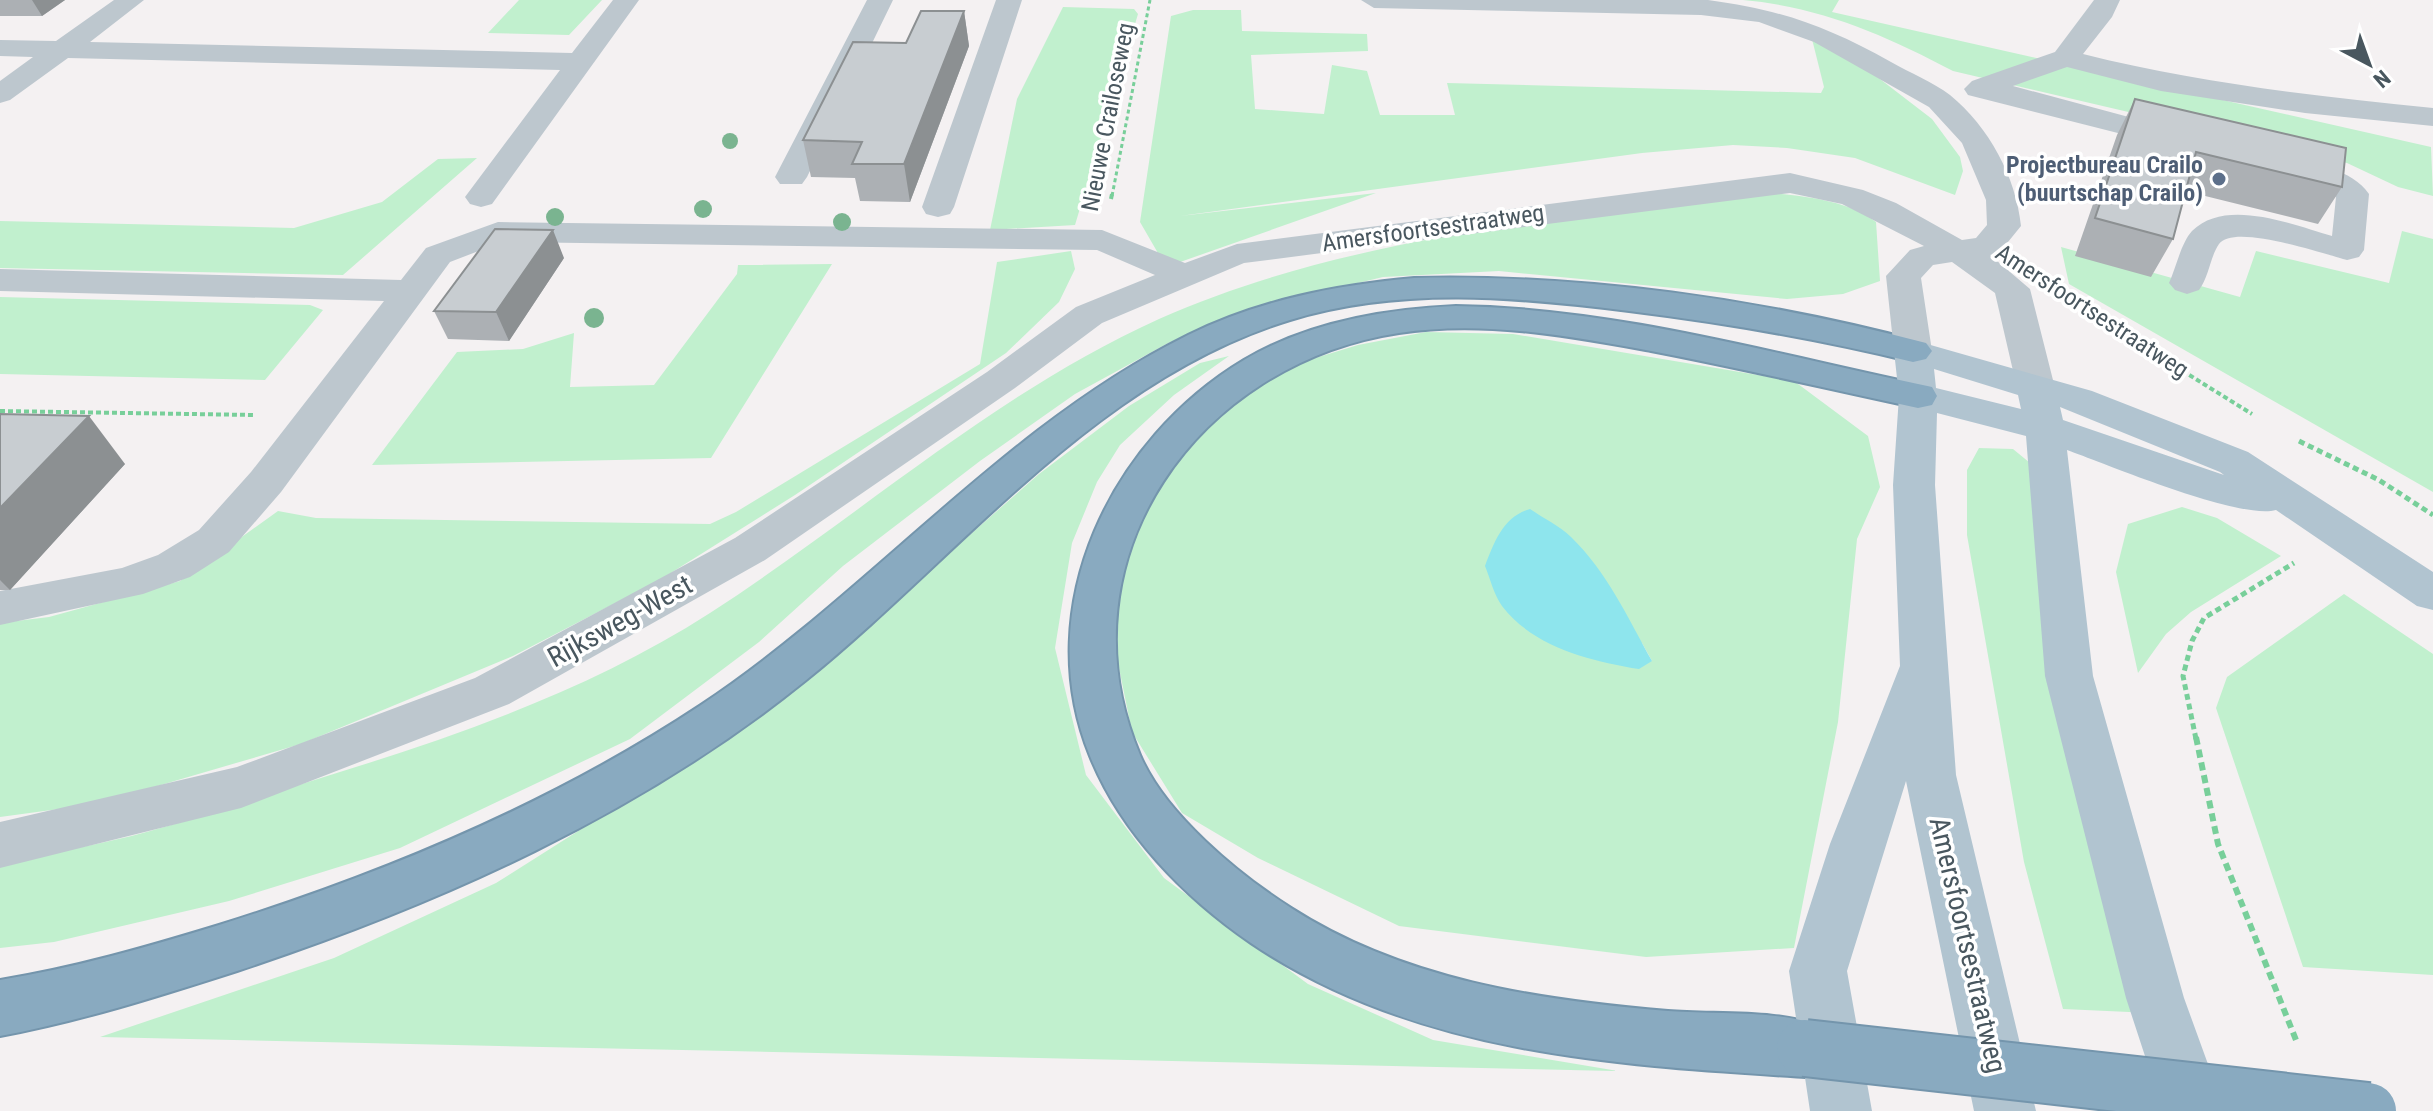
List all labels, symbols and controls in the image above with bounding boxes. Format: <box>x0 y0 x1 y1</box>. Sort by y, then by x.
street label: Nieuwe Crailoseweg <box>1076 20 1140 214</box>
north arrow <box>2329 24 2409 104</box>
text: N <box>2369 65 2395 93</box>
place label: Projectbureau Crailo (buurtschap Crailo) <box>2006 151 2203 207</box>
marker: Projectbureau Crailo (buurtschap Crailo) <box>2210 170 2228 188</box>
street label: Amersfoortsestraatweg <box>1320 199 1546 257</box>
street label: Amersfoortsestraatweg <box>1990 238 2194 384</box>
street label: Rijksweg-West <box>542 568 698 674</box>
street label: Amersfoortsestraatweg <box>1923 814 2013 1076</box>

